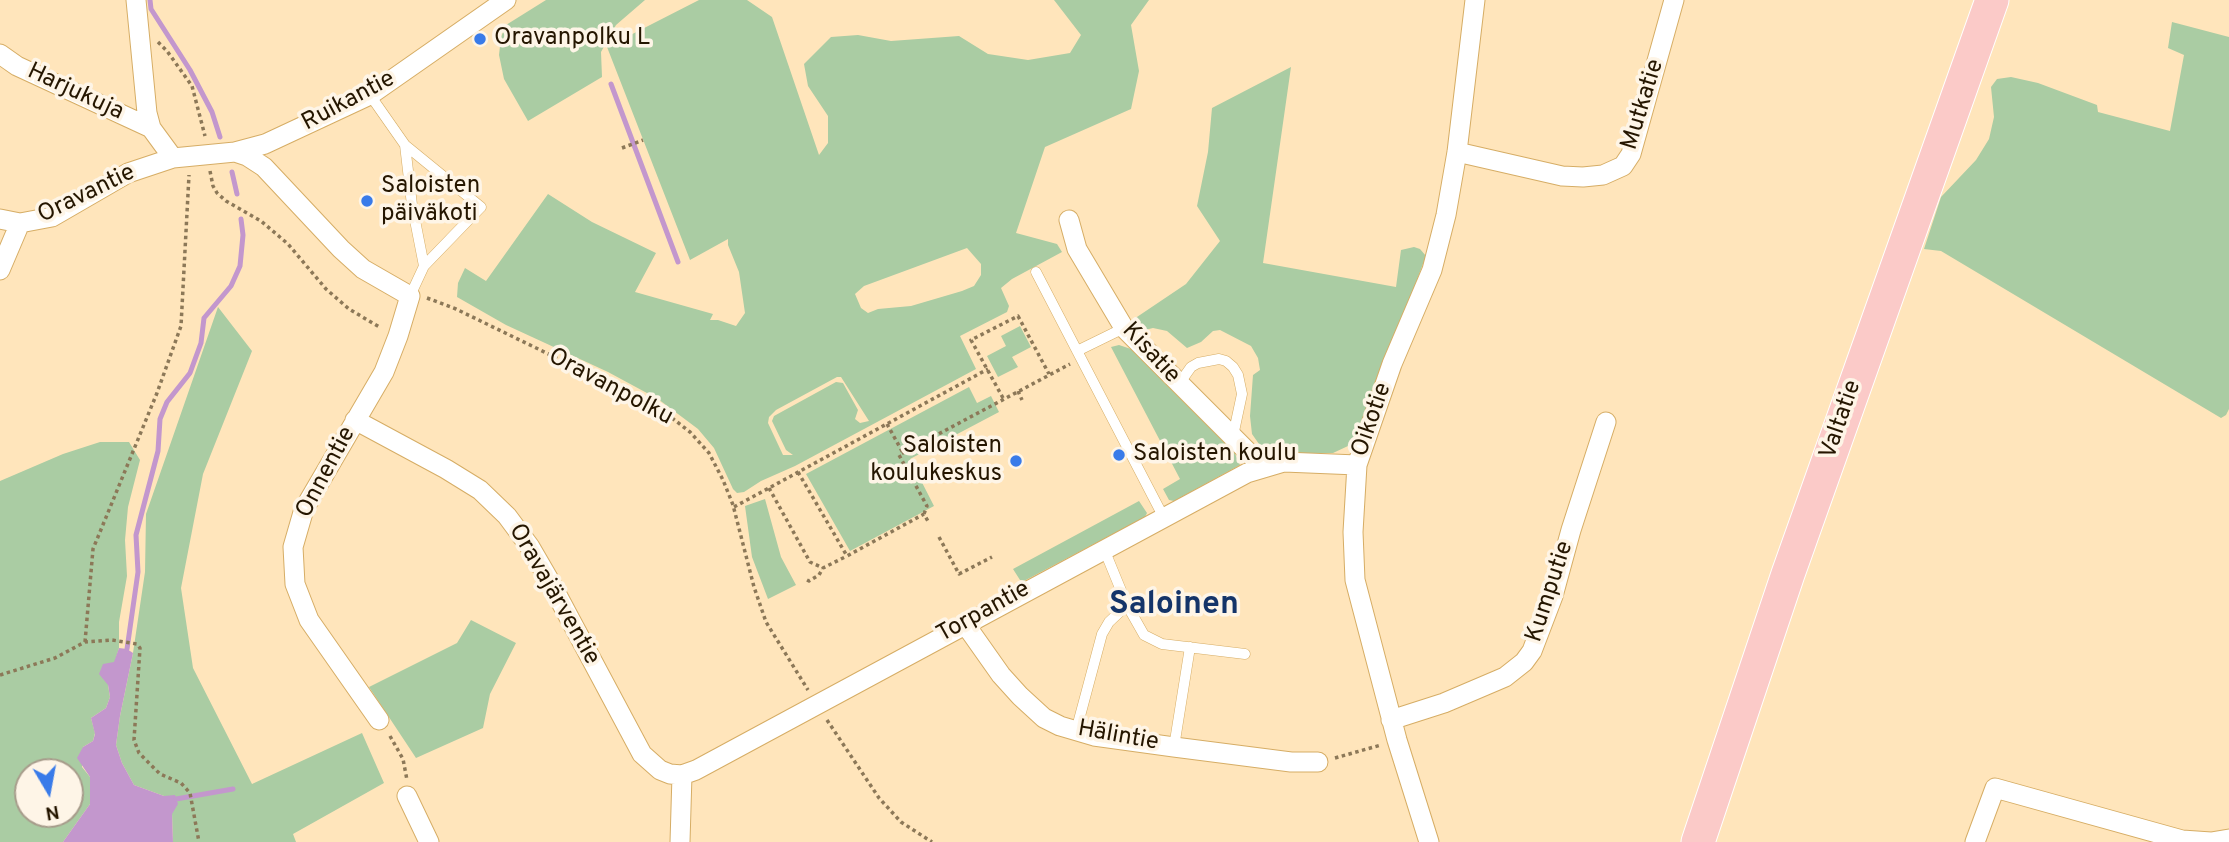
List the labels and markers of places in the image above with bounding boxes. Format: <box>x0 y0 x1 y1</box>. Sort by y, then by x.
place label: Oravanpolku L <box>494 25 650 53</box>
marker: Oravanpolku L <box>472 31 488 47</box>
place label: Saloisten päiväkoti <box>381 173 480 229</box>
marker: Saloisten päiväkoti <box>359 193 375 209</box>
place label: Saloisten koulukeskus <box>870 433 1002 489</box>
place label: Saloisten koulu <box>1133 441 1297 469</box>
marker: Saloisten koulu <box>1111 447 1127 463</box>
marker: Saloisten koulukeskus <box>1008 453 1024 469</box>

